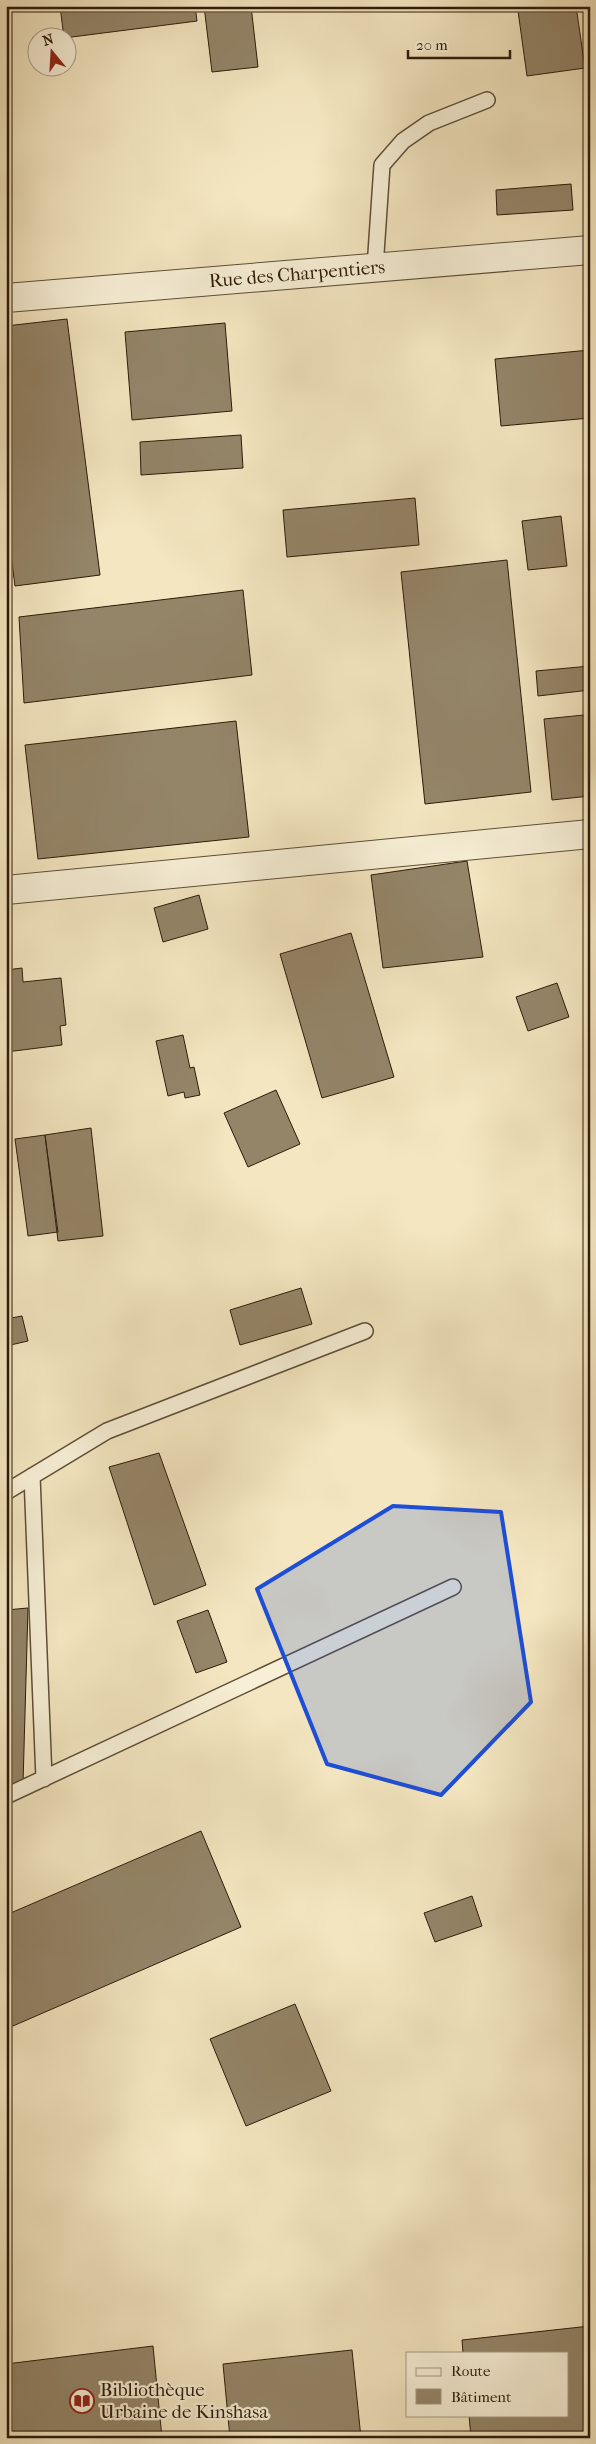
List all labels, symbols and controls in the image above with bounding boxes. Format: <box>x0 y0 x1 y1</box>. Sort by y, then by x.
north arrow <box>28 28 78 78</box>
scale bar <box>408 28 511 60</box>
text: N <box>40 30 56 50</box>
text: 20 m <box>416 36 448 54</box>
street label: Rue des Charpentiers <box>208 256 386 292</box>
legend <box>406 2352 568 2416</box>
text: Route <box>451 2362 491 2380</box>
place label: Bibliothèque Urbaine de Kinshasa <box>100 2379 268 2423</box>
library icon: Bibliothèque Urbaine de Kinshasa <box>69 2388 95 2414</box>
text: Bâtiment <box>451 2388 512 2406</box>

